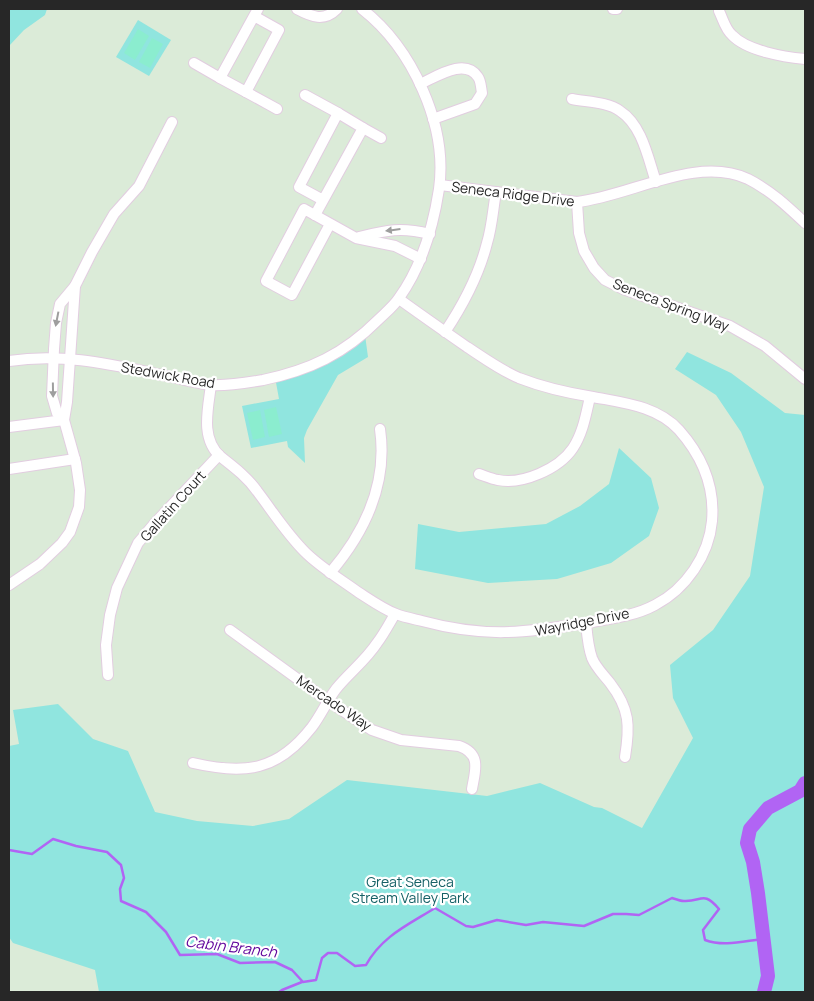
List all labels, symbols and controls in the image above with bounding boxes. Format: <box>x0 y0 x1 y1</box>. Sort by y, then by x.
street label: Seneca Ridge Drive <box>450 177 576 210</box>
one-way arrow <box>384 226 400 234</box>
street label: Seneca Spring Way <box>610 274 733 336</box>
one-way arrow <box>53 311 61 327</box>
street label: Stedwick Road <box>120 357 217 392</box>
one-way arrow <box>49 382 57 398</box>
street label: Gallatin Court <box>136 466 210 545</box>
street label: Wayridge Drive <box>533 603 631 640</box>
street label: Mercado Way <box>293 670 376 735</box>
park label: Great Seneca Stream Valley Park <box>351 872 470 907</box>
water label: Cabin Branch <box>184 930 279 963</box>

